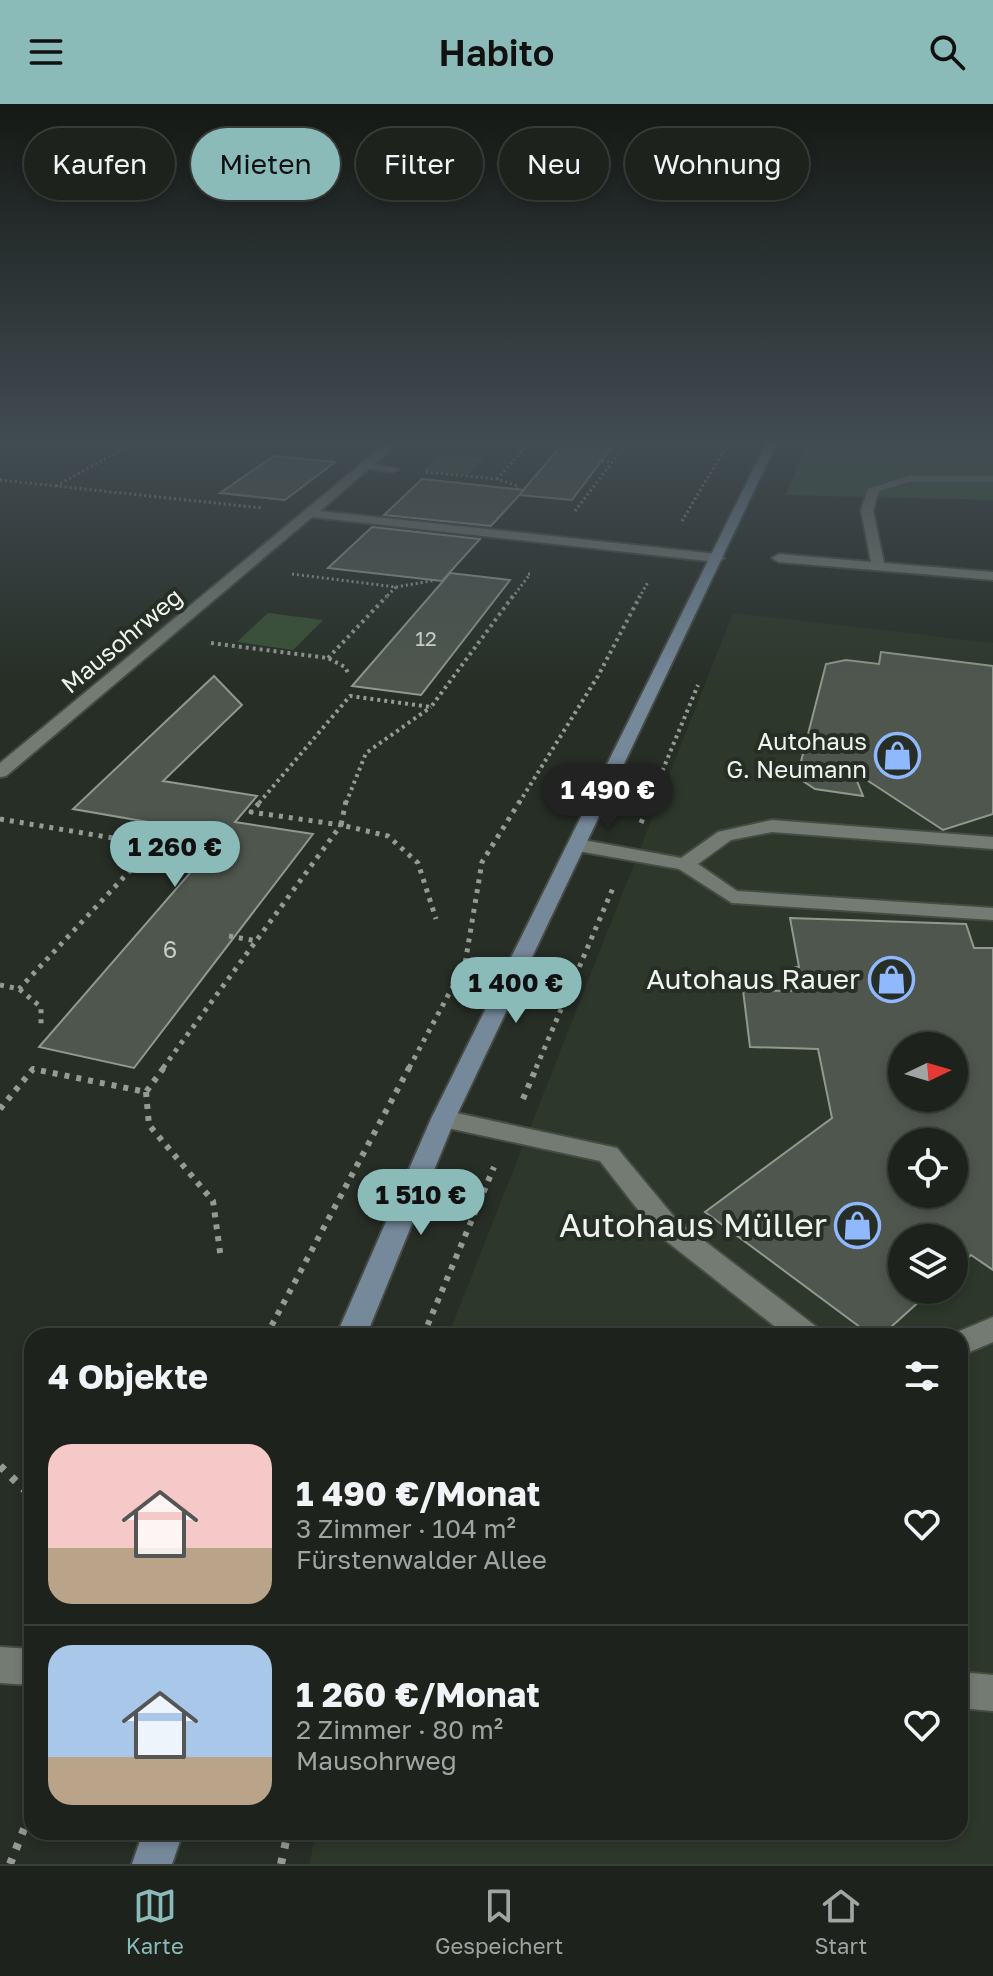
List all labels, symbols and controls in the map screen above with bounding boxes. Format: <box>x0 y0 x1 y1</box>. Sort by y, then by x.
icon: menu <box>24 30 68 74</box>
icon: search <box>925 30 969 74</box>
text: Habito <box>439 31 554 74</box>
chip: Kaufen <box>24 128 175 200</box>
chip: Mieten <box>191 128 340 200</box>
chip: Filter <box>356 128 483 200</box>
chip: Neu <box>499 128 609 200</box>
chip: Wohnung <box>625 128 809 200</box>
street label: Mausohrweg <box>55 581 187 699</box>
house number: 12 <box>415 626 437 650</box>
place label: Autohaus G. Neumann <box>726 726 867 783</box>
shop icon: Autohaus G. Neumann <box>874 732 922 780</box>
pin: 1 490 € <box>534 764 682 832</box>
text: 1 490 € <box>561 774 655 805</box>
pin: 1 260 € <box>101 821 249 889</box>
text: 1 260 € <box>128 831 222 862</box>
house number: 6 <box>163 934 177 963</box>
shop icon: Autohaus Rauer <box>867 955 915 1003</box>
pin: 1 400 € <box>442 957 590 1025</box>
place label: Autohaus Rauer <box>646 962 860 995</box>
text: 1 400 € <box>469 967 563 998</box>
north arrow <box>888 1032 968 1112</box>
map controls <box>888 1032 968 1304</box>
button: locate <box>888 1128 968 1208</box>
pin: 1 510 € <box>347 1169 495 1237</box>
text: 1 510 € <box>376 1179 466 1210</box>
shop icon: Autohaus Müller <box>834 1201 882 1249</box>
place label: Autohaus Müller <box>559 1204 827 1244</box>
button: layers <box>888 1224 968 1304</box>
icon: filters <box>900 1354 944 1398</box>
text: 4 Objekte <box>48 1356 208 1396</box>
text: 1 490 €/Monat <box>296 1473 540 1513</box>
icon: home <box>112 1476 208 1572</box>
icon: heart <box>900 1502 944 1546</box>
text: 3 Zimmer · 104 m² <box>296 1513 516 1544</box>
text: Fürstenwalder Allee <box>296 1544 547 1575</box>
text: 1 260 €/Monat <box>296 1674 540 1714</box>
icon: home <box>112 1677 208 1773</box>
icon: heart <box>900 1703 944 1747</box>
text: 2 Zimmer · 80 m² <box>296 1714 503 1745</box>
text: Mausohrweg <box>296 1745 457 1776</box>
tab: Karte <box>126 1884 184 1959</box>
tab: Gespeichert <box>435 1884 563 1959</box>
tab: Start <box>815 1884 867 1959</box>

